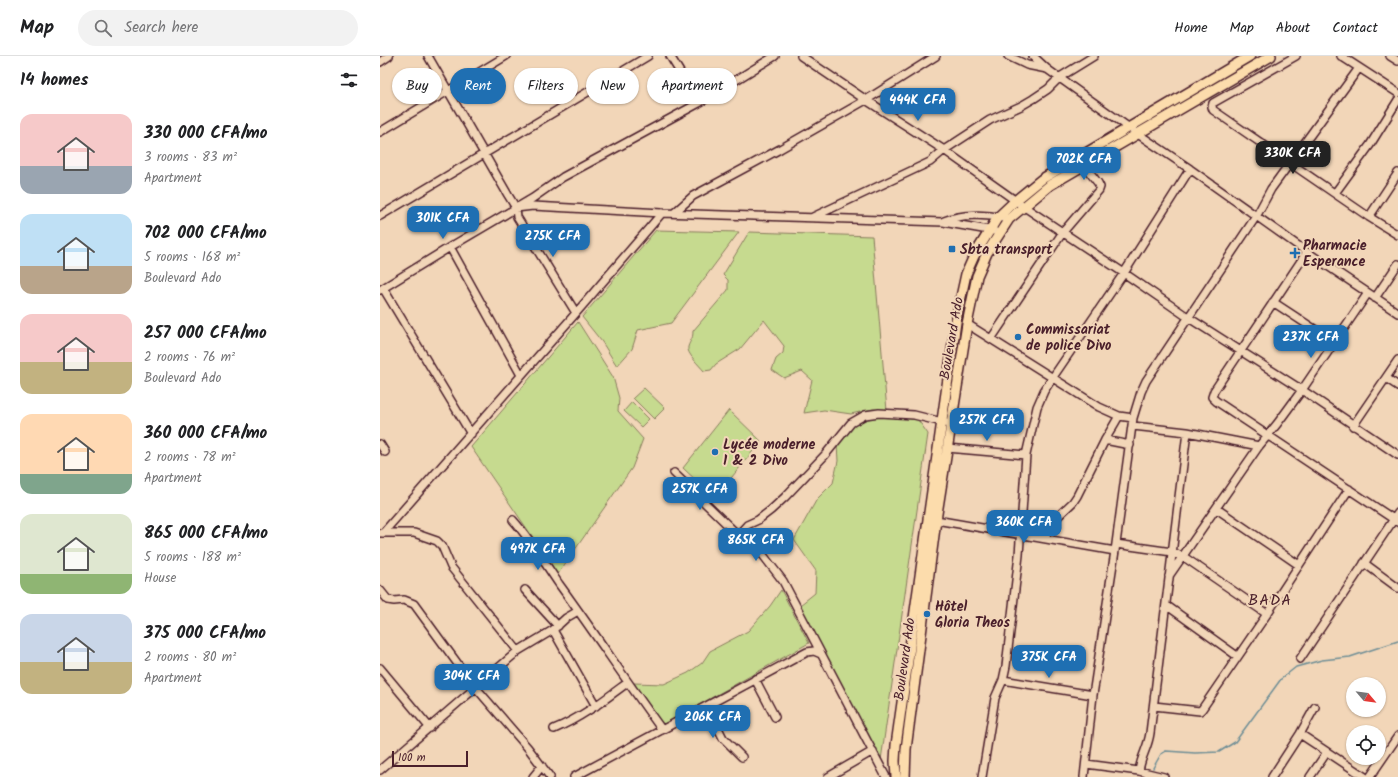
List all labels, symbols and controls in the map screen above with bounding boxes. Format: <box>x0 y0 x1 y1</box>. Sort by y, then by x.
search box <box>78 10 358 46</box>
text: Map <box>20 13 54 43</box>
text: Search here <box>124 16 198 40</box>
icon: search <box>92 17 114 39</box>
text: Home <box>1174 17 1208 39</box>
text: Map <box>1230 17 1254 39</box>
text: About <box>1276 17 1310 39</box>
text: Contact <box>1332 17 1378 39</box>
text: 14 homes <box>20 67 88 94</box>
chip: Buy <box>392 68 442 104</box>
chip: Rent <box>450 68 506 104</box>
chip: Filters <box>514 68 578 104</box>
chip: New <box>586 68 639 104</box>
chip: Apartment <box>647 68 737 104</box>
icon: filters <box>338 69 360 91</box>
pin: 444K CFA <box>877 88 959 122</box>
text: 444K CFA <box>889 90 947 111</box>
text: 330 000 CFA/mo <box>144 120 267 147</box>
icon: home <box>52 130 100 178</box>
pin: 330K CFA <box>1252 141 1334 175</box>
text: 330K CFA <box>1265 143 1321 164</box>
text: 3 rooms · 83 m² <box>144 147 237 168</box>
pin: 702K CFA <box>1043 147 1125 181</box>
text: 702K CFA <box>1056 149 1112 170</box>
text: Apartment <box>144 168 202 189</box>
pin: 301K CFA <box>402 206 484 240</box>
text: 301K CFA <box>416 208 470 229</box>
text: 702 000 CFA/mo <box>144 220 267 247</box>
pin: 275K CFA <box>512 224 594 258</box>
text: 275K CFA <box>525 226 581 247</box>
icon: home <box>52 230 100 278</box>
place label: Pharmacie Esperance <box>1303 235 1367 273</box>
place label: Sbta transport <box>960 239 1053 261</box>
marker: Sbta transport <box>947 244 957 254</box>
text: 5 rooms · 168 m² <box>144 247 240 268</box>
marker: Pharmacie Esperance <box>1290 248 1300 258</box>
text: Boulevard Ado <box>144 268 221 289</box>
street label: Boulevard Ado <box>934 295 970 381</box>
place label: Commissariat de police Divo <box>1026 319 1112 357</box>
text: 257 000 CFA/mo <box>144 320 267 347</box>
pin: 237K CFA <box>1270 325 1352 359</box>
text: 237K CFA <box>1283 327 1339 348</box>
icon: home <box>52 330 100 378</box>
marker: Commissariat de police Divo <box>1013 332 1023 342</box>
text: 2 rooms · 76 m² <box>144 347 235 368</box>
text: Boulevard Ado <box>144 368 221 389</box>
pin: 257K CFA <box>946 408 1028 442</box>
text: 257K CFA <box>959 410 1015 431</box>
text: 360 000 CFA/mo <box>144 420 267 447</box>
icon: home <box>52 430 100 478</box>
place label: Lycée moderne 1 & 2 Divo <box>723 434 815 472</box>
text: 2 rooms · 78 m² <box>144 447 236 468</box>
marker: Lycée moderne 1 & 2 Divo <box>710 447 720 457</box>
text: Apartment <box>144 468 202 489</box>
pin: 257K CFA <box>659 477 741 511</box>
text: 257K CFA <box>672 479 728 500</box>
pin: 360K CFA <box>983 510 1065 544</box>
text: 360K CFA <box>996 512 1052 533</box>
text: 865 000 CFA/mo <box>144 520 268 547</box>
pin: 865K CFA <box>715 528 797 562</box>
icon: home <box>52 530 100 578</box>
text: 865K CFA <box>727 530 785 551</box>
pin: 497K CFA <box>497 537 579 571</box>
text: 497K CFA <box>510 539 566 560</box>
text: 5 rooms · 188 m² <box>144 547 241 568</box>
text: House <box>144 568 176 589</box>
district label: BADA <box>1248 588 1292 613</box>
place label: Hôtel Gloria Theos <box>935 596 1010 634</box>
marker: Hôtel Gloria Theos <box>922 609 932 619</box>
street label: Boulevard Ado <box>888 616 922 702</box>
text: 375 000 CFA/mo <box>144 620 266 647</box>
icon: home <box>52 630 100 678</box>
pin: 375K CFA <box>1008 645 1090 679</box>
text: 2 rooms · 80 m² <box>144 647 236 668</box>
text: 375K CFA <box>1021 647 1077 668</box>
pin: 304K CFA <box>431 664 513 698</box>
text: 304K CFA <box>444 666 500 687</box>
text: Apartment <box>144 668 202 689</box>
north arrow <box>1346 677 1386 717</box>
map controls <box>1346 677 1386 765</box>
pin: 206K CFA <box>672 705 754 739</box>
text: 206K CFA <box>684 707 742 728</box>
button: locate <box>1346 725 1386 765</box>
scale bar <box>392 749 468 768</box>
text: 100 m <box>398 749 426 767</box>

